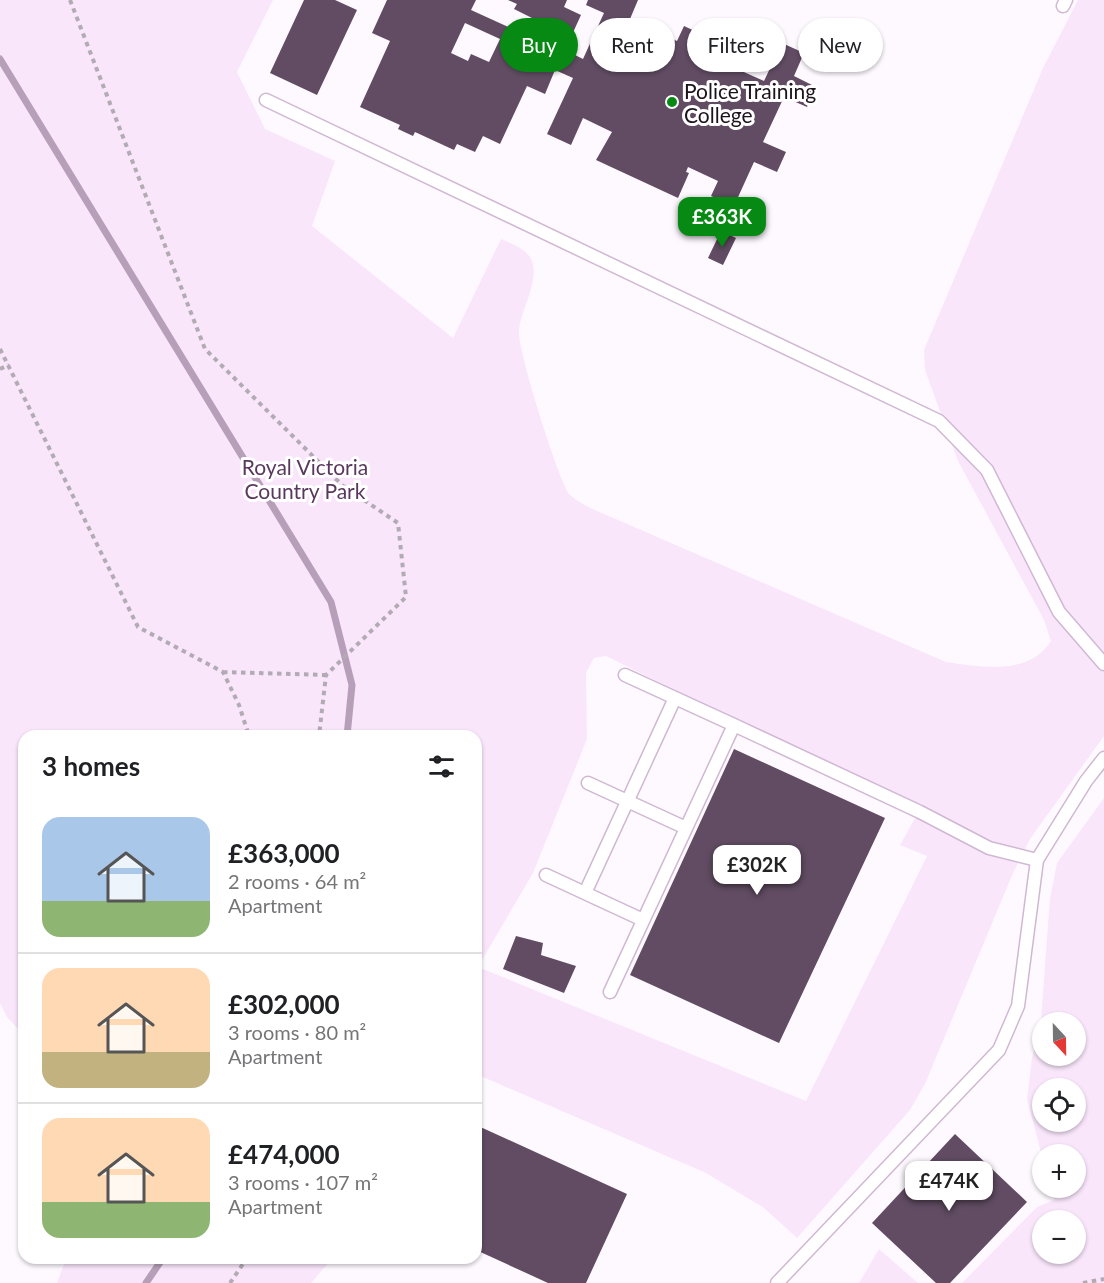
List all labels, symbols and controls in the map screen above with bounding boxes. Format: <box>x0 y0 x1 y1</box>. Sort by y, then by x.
chip: Buy <box>500 18 578 72</box>
chip: Rent <box>590 18 675 72</box>
chip: Filters <box>687 18 786 72</box>
chip: New <box>798 18 883 72</box>
place label: Police Training College <box>684 78 816 127</box>
marker: Police Training College <box>665 95 679 109</box>
pin: £363K <box>680 197 764 248</box>
text: £363K <box>692 204 752 228</box>
park label: Royal Victoria Country Park <box>242 454 368 503</box>
text: 3 homes <box>42 750 140 782</box>
icon: filters <box>425 750 458 783</box>
text: £363,000 <box>228 837 340 869</box>
icon: home <box>90 841 162 913</box>
pin: £302K <box>715 845 799 896</box>
text: £302K <box>727 852 787 876</box>
text: 2 rooms · 64 m² <box>228 869 366 893</box>
text: Apartment <box>228 893 322 917</box>
text: £302,000 <box>228 988 340 1020</box>
icon: home <box>90 992 162 1064</box>
north arrow <box>1032 1012 1086 1066</box>
map controls <box>1032 1012 1086 1264</box>
text: 3 rooms · 80 m² <box>228 1020 366 1044</box>
text: Apartment <box>228 1044 322 1068</box>
button: locate <box>1032 1078 1086 1132</box>
text: £474,000 <box>228 1138 340 1170</box>
icon: home <box>90 1142 162 1214</box>
button: + <box>1032 1144 1086 1198</box>
pin: £474K <box>907 1161 991 1212</box>
text: £474K <box>919 1168 979 1192</box>
text: 3 rooms · 107 m² <box>228 1170 378 1194</box>
text: Apartment <box>228 1194 322 1218</box>
button: − <box>1032 1210 1086 1264</box>

